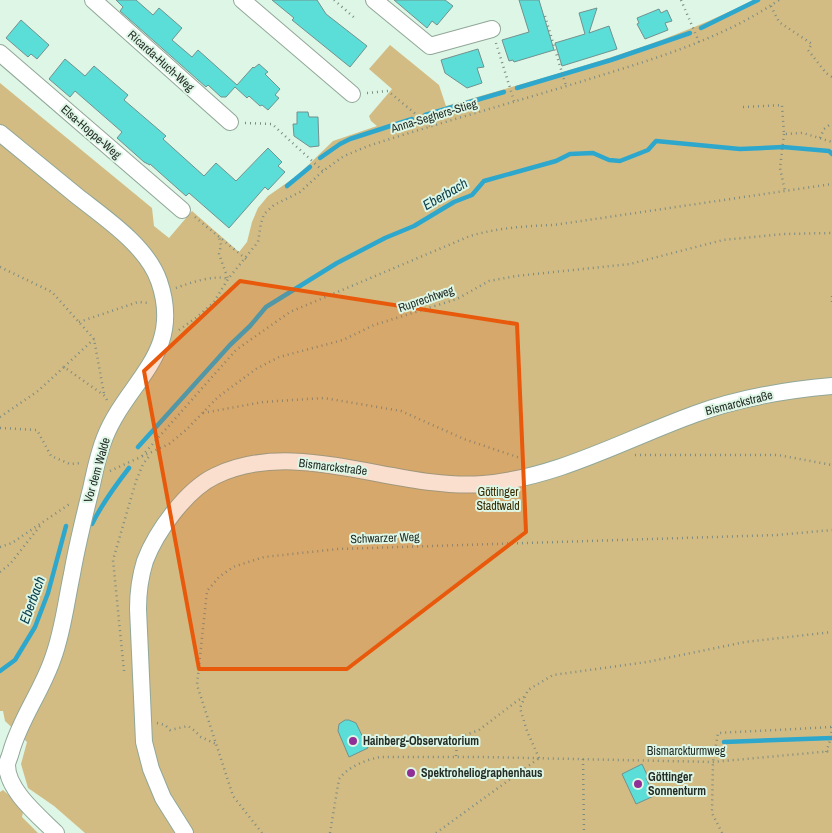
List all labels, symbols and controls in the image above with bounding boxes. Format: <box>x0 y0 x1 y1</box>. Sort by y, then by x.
street label: Ricarda-Huch-Weg <box>124 27 198 95</box>
street label: Anna-Seghers-Stieg <box>388 95 479 137</box>
street label: Elsa-Hoppe-Weg <box>58 101 125 163</box>
water label: Eberbach <box>419 174 471 214</box>
street label: Ruprechtweg <box>396 282 457 316</box>
street label: Bismarckstraße <box>704 387 774 419</box>
street label: Vor dem Walde <box>80 436 114 504</box>
street label: Bismarckstraße <box>298 455 368 479</box>
park label: Göttinger Stadtwald <box>476 484 520 514</box>
street label: Schwarzer Weg <box>350 529 420 547</box>
water label: Eberbach <box>15 574 49 626</box>
place label: Hainberg-Observatorium <box>363 733 479 749</box>
marker: Hainberg-Observatorium <box>347 735 359 747</box>
street label: Bismarckturmweg <box>647 743 726 759</box>
place label: Spektroheliographenhaus <box>421 765 543 781</box>
marker: Spektroheliographenhaus <box>405 767 417 779</box>
place label: Göttinger Sonnenturm <box>648 769 706 799</box>
marker: Göttinger Sonnenturm <box>632 778 644 790</box>

